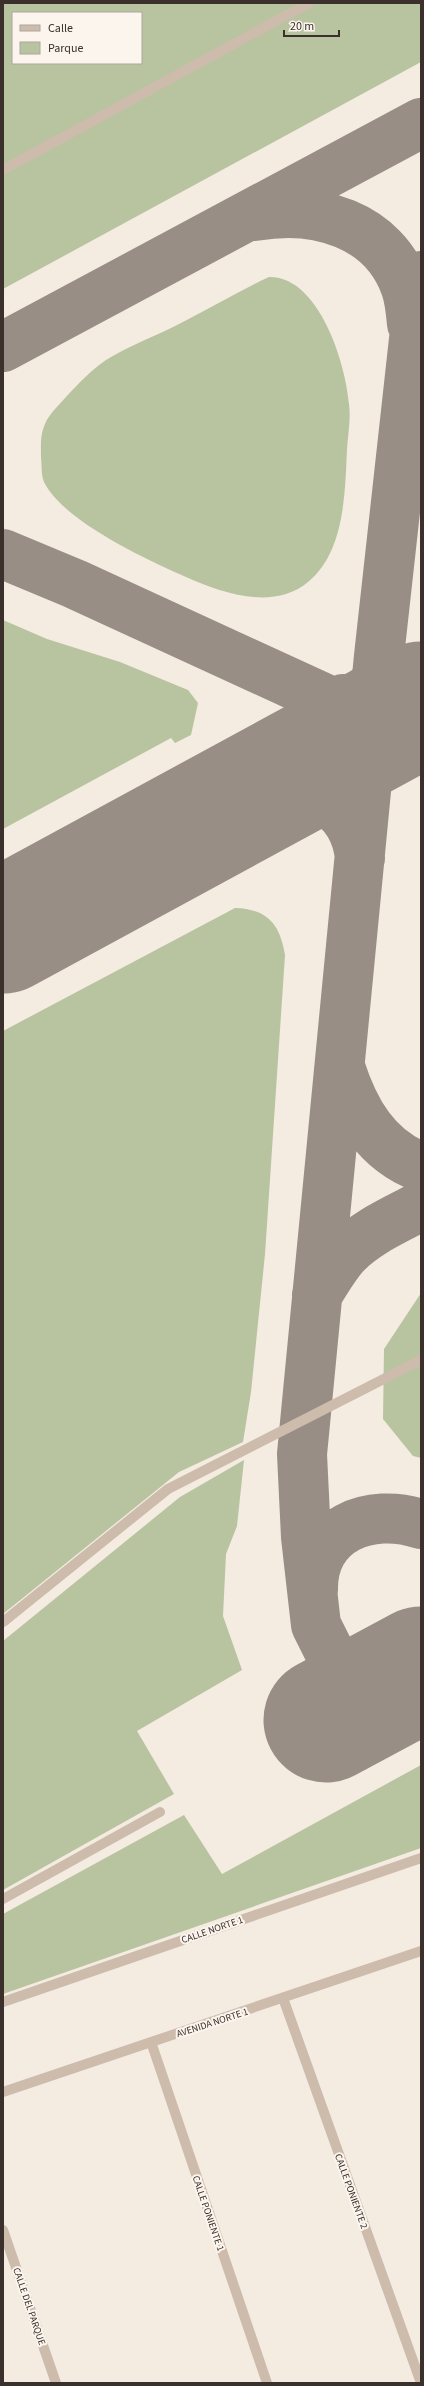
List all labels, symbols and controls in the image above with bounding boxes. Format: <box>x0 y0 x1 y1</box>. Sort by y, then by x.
legend <box>12 12 142 64</box>
scale bar <box>284 12 339 38</box>
text: 20 m <box>290 18 314 35</box>
text: Calle <box>48 20 73 37</box>
text: Parque <box>48 40 84 57</box>
street label: CALLE NORTE 1 <box>180 1913 245 1947</box>
street label: AVENIDA NORTE 1 <box>175 2005 250 2041</box>
street label: CALLE PONIENTE 2 <box>331 2152 371 2231</box>
street label: CALLE PONIENTE 1 <box>189 2174 228 2253</box>
street label: CALLE DEL PARQUE <box>9 2266 49 2347</box>

